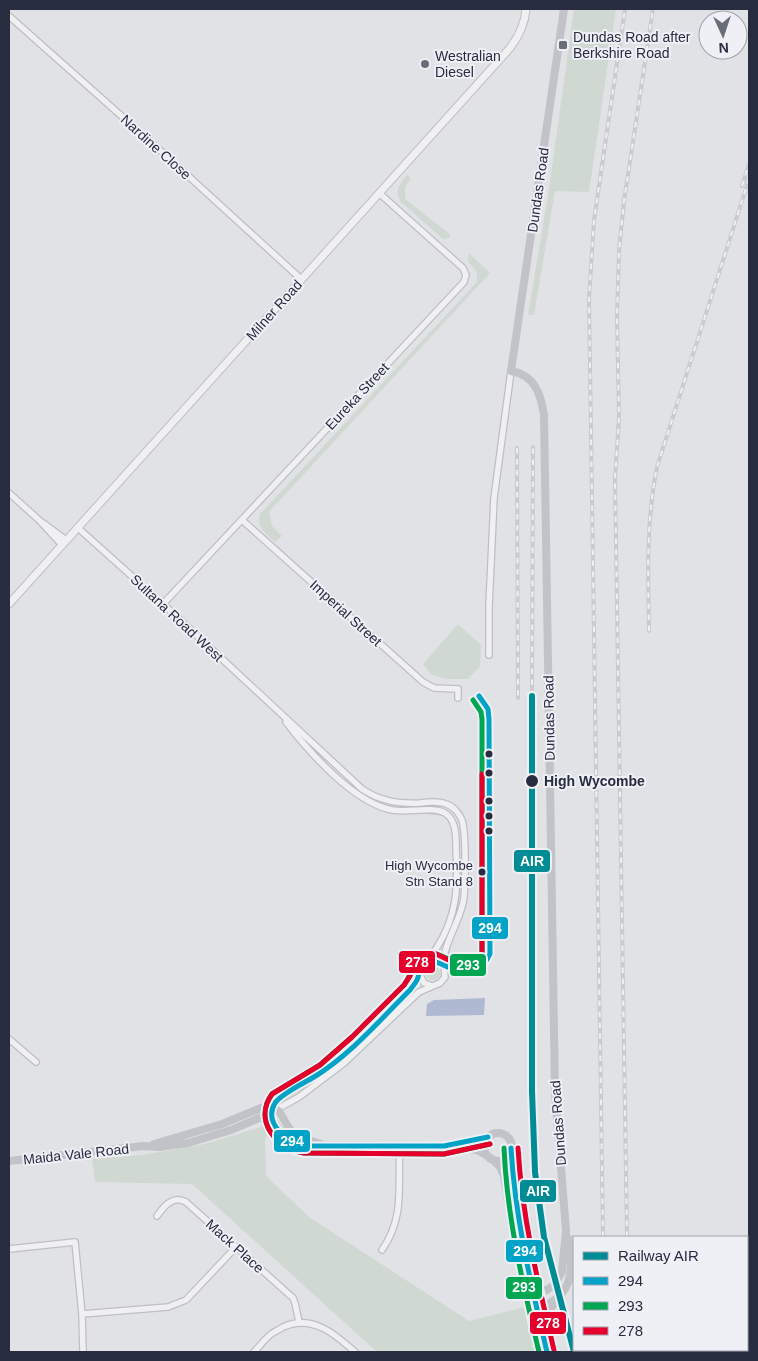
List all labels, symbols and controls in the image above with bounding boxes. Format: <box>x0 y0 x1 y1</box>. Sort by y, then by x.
north arrow <box>698 10 748 60</box>
place label: Dundas Road after Berkshire Road <box>573 29 691 61</box>
marker: Dundas Road after Berkshire Road <box>557 39 569 51</box>
text: N <box>718 40 729 56</box>
place label: Westralian Diesel <box>435 48 501 80</box>
marker: Westralian Diesel <box>419 58 431 70</box>
street label: Nardine Close <box>118 111 194 183</box>
street label: Dundas Road <box>524 146 552 234</box>
street label: Milner Road <box>243 277 305 343</box>
street label: Eureka Street <box>322 359 392 433</box>
street label: Sultana Road West <box>128 571 227 665</box>
street label: Imperial Street <box>307 577 385 649</box>
street label: Dundas Road <box>540 675 558 761</box>
unlabelled marker <box>484 749 494 759</box>
unlabelled marker <box>484 768 494 778</box>
marker: High Wycombe <box>524 773 540 789</box>
place label: High Wycombe <box>544 773 645 789</box>
unlabelled marker <box>484 796 494 806</box>
unlabelled marker <box>484 811 494 821</box>
unlabelled marker <box>484 826 494 836</box>
line badge: AIR <box>513 849 551 873</box>
text: AIR <box>520 853 544 869</box>
place label: High Wycombe Stn Stand 8 <box>385 858 473 889</box>
marker: High Wycombe Stn Stand 8 <box>477 867 487 877</box>
line badge: 294 <box>471 916 509 940</box>
text: 294 <box>478 920 502 936</box>
line badge: 278 <box>398 950 436 974</box>
line badge: 293 <box>449 953 487 977</box>
text: 278 <box>405 954 429 970</box>
text: 293 <box>456 957 480 973</box>
street label: Dundas Road <box>547 1080 569 1166</box>
line badge: 294 <box>273 1129 311 1153</box>
text: 294 <box>280 1133 304 1149</box>
street label: Maida Vale Road <box>22 1140 130 1168</box>
line badge: AIR <box>519 1179 557 1203</box>
text: AIR <box>526 1183 550 1199</box>
street label: Mack Place <box>203 1216 267 1276</box>
legend <box>573 1236 748 1351</box>
line badge: 294 <box>505 1239 544 1263</box>
text: 294 <box>513 1243 537 1259</box>
text: Railway AIR <box>618 1247 699 1264</box>
text: 294 <box>618 1272 643 1289</box>
line badge: 293 <box>505 1276 543 1300</box>
text: 293 <box>512 1279 536 1295</box>
text: 293 <box>618 1297 643 1314</box>
line badge: 278 <box>529 1311 567 1335</box>
text: 278 <box>536 1315 560 1331</box>
text: 278 <box>618 1322 643 1339</box>

